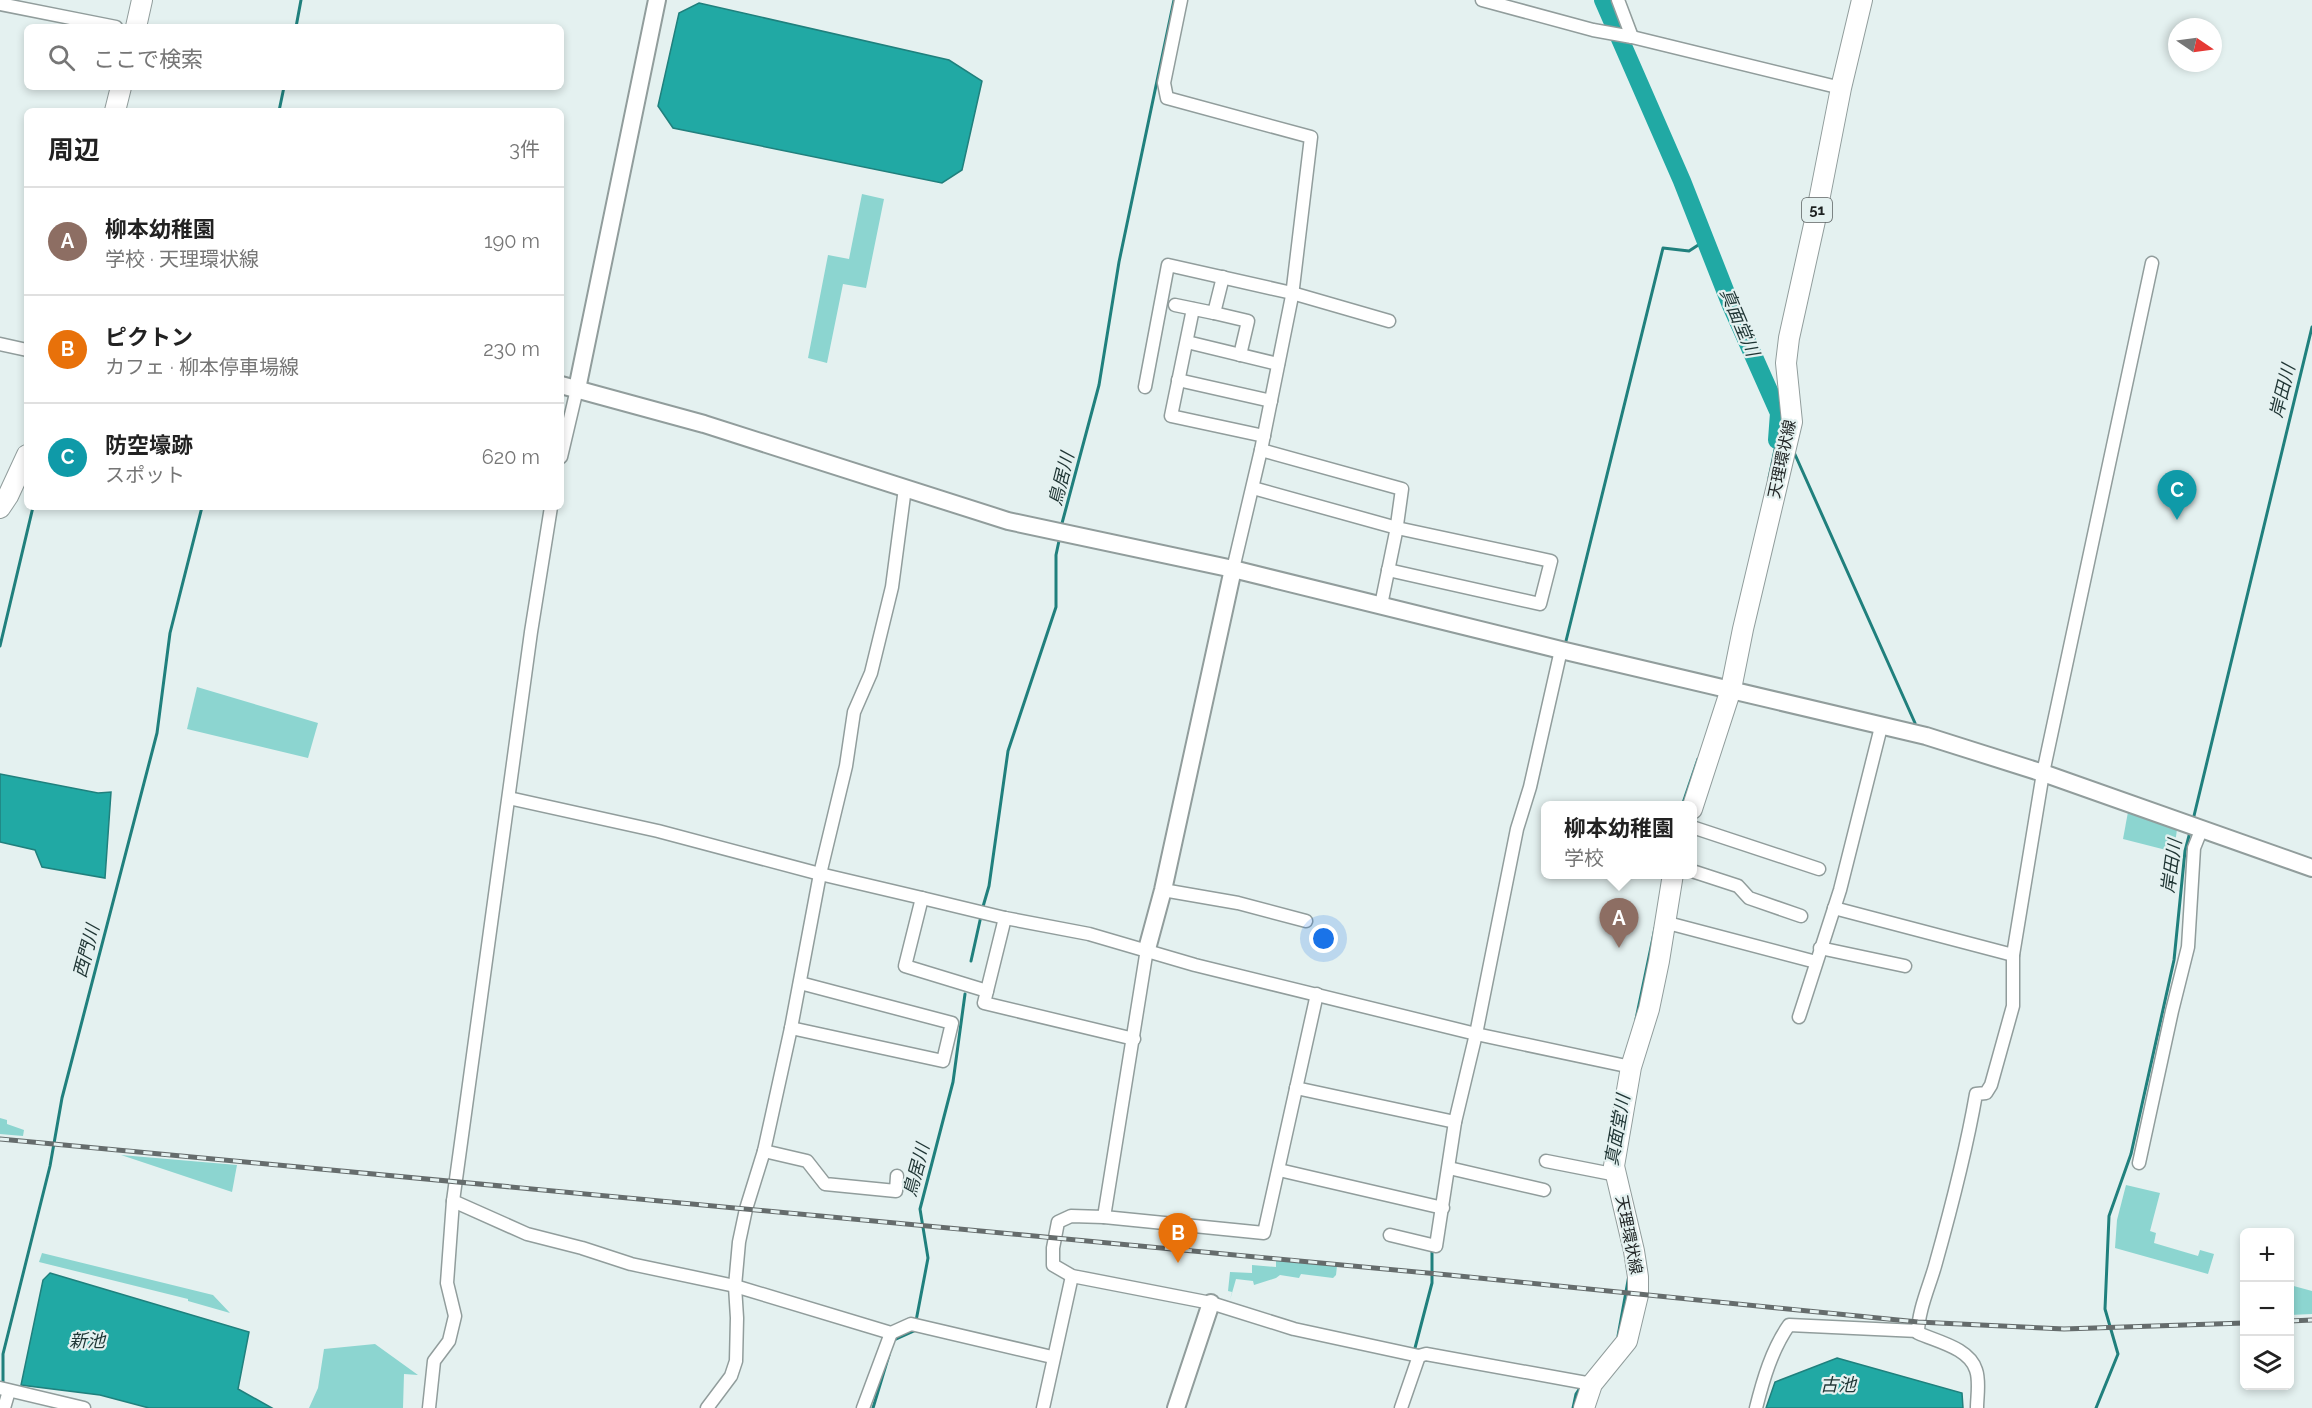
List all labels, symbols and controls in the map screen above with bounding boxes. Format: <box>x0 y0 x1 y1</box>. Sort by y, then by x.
north arrow <box>2168 18 2222 72</box>
search box <box>24 24 564 90</box>
icon: search <box>45 41 78 74</box>
text: ここで検索 <box>93 46 203 72</box>
text: 周辺 <box>48 135 100 165</box>
text: 3件 <box>509 137 540 161</box>
road number: 51 <box>1802 198 1832 222</box>
text: 柳本幼稚園 <box>105 216 215 242</box>
text: A <box>61 229 74 253</box>
text: 190 m <box>484 229 540 253</box>
text: 学校 · 天理環状線 <box>105 247 259 271</box>
water label: 真面堂川 <box>1716 285 1765 361</box>
text: ピクトン <box>105 324 193 350</box>
text: B <box>61 337 74 361</box>
text: 230 m <box>483 337 540 361</box>
text: カフェ · 柳本停車場線 <box>105 355 299 379</box>
water label: 岸田川 <box>2265 360 2299 420</box>
street label: 天理環状線 <box>1764 418 1800 500</box>
text: 防空壕跡 <box>105 432 193 458</box>
text: C <box>61 445 74 469</box>
text: 620 m <box>482 445 540 469</box>
water label: 鳥居川 <box>1044 448 1078 508</box>
text: スポット <box>105 463 185 487</box>
pin: C <box>2158 470 2196 520</box>
popup <box>1541 801 1697 879</box>
text: 柳本幼稚園 <box>1564 815 1674 841</box>
water label: 岸田川 <box>2157 836 2185 894</box>
text: 学校 <box>1564 846 1604 870</box>
pin: A <box>1600 898 1638 948</box>
water label: 西門川 <box>69 920 104 980</box>
your location <box>1309 924 1338 953</box>
water label: 真面堂川 <box>1600 1091 1634 1167</box>
water label: 鳥居川 <box>899 1139 934 1199</box>
street label: 天理環状線 <box>1612 1194 1646 1276</box>
pin: B <box>1158 1214 1198 1263</box>
map controls <box>2240 1228 2294 1390</box>
button: + <box>2240 1228 2294 1282</box>
button: − <box>2240 1282 2294 1336</box>
water label: 新池 <box>69 1330 107 1351</box>
button: layers <box>2240 1336 2294 1390</box>
water label: 古池 <box>1820 1374 1858 1395</box>

